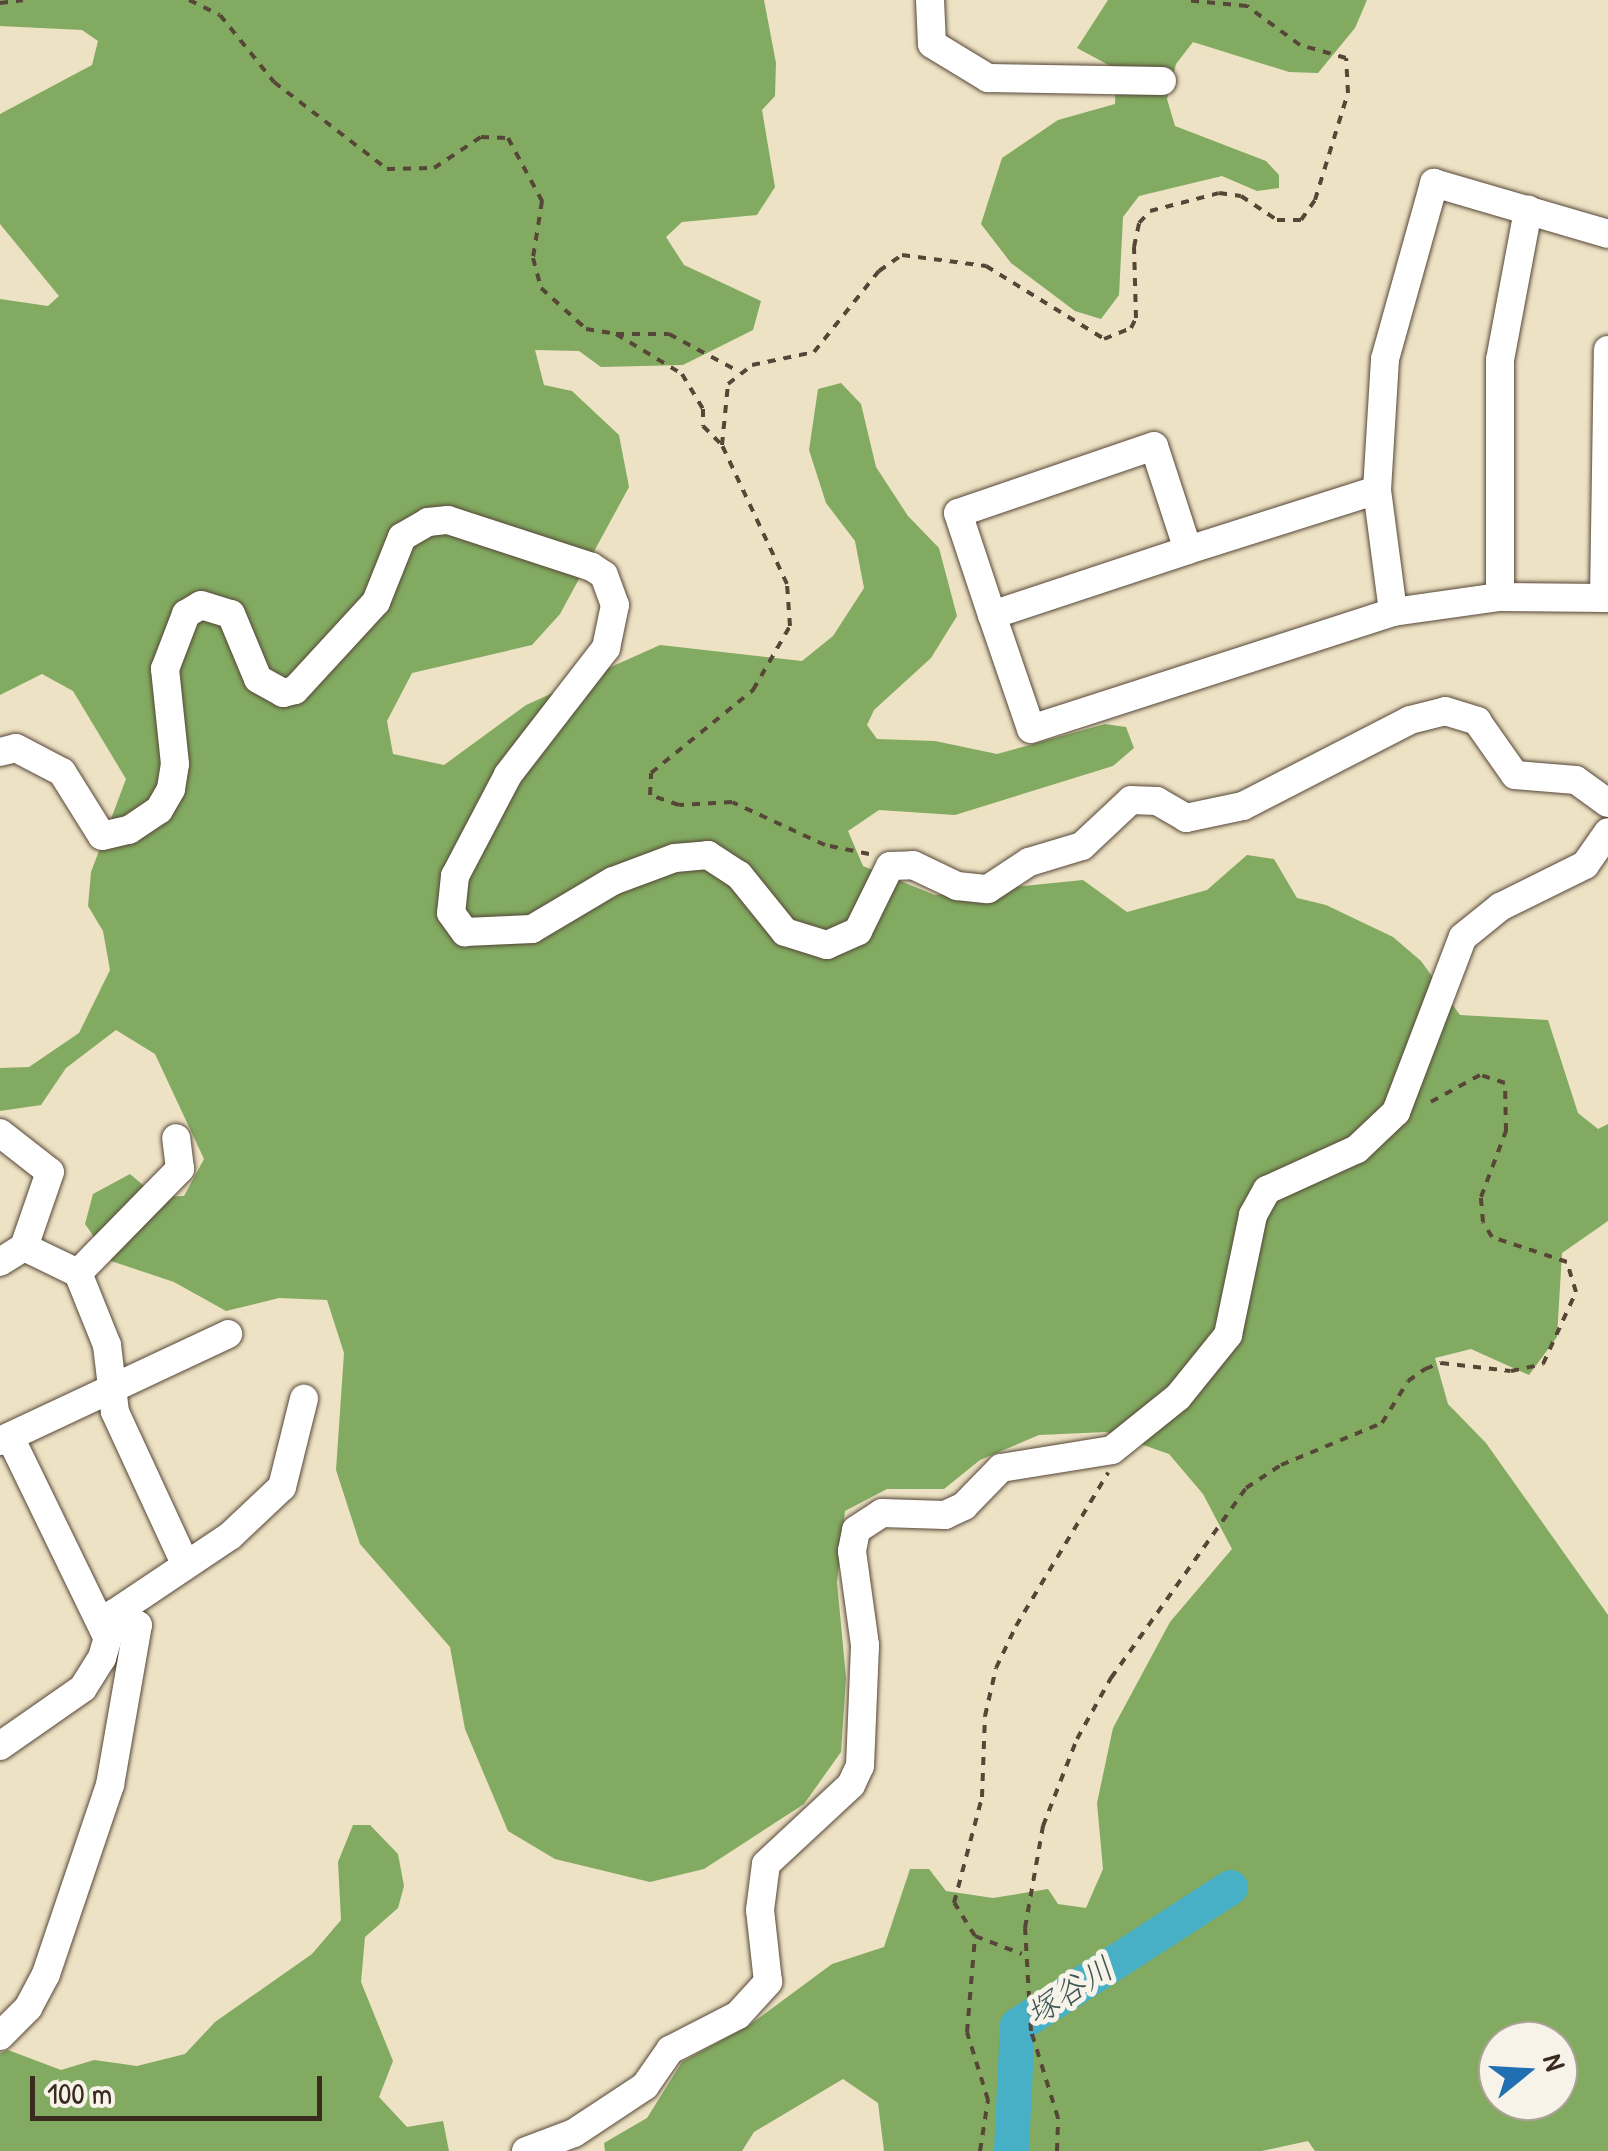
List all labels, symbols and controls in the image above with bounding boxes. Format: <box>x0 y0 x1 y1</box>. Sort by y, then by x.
water label: 塚谷川 <box>1019 1949 1121 2033</box>
north arrow <box>1478 2021 1578 2121</box>
text: N <box>1534 2049 1575 2075</box>
scale bar <box>35 2056 328 2118</box>
text: 100 m <box>47 2073 112 2113</box>

